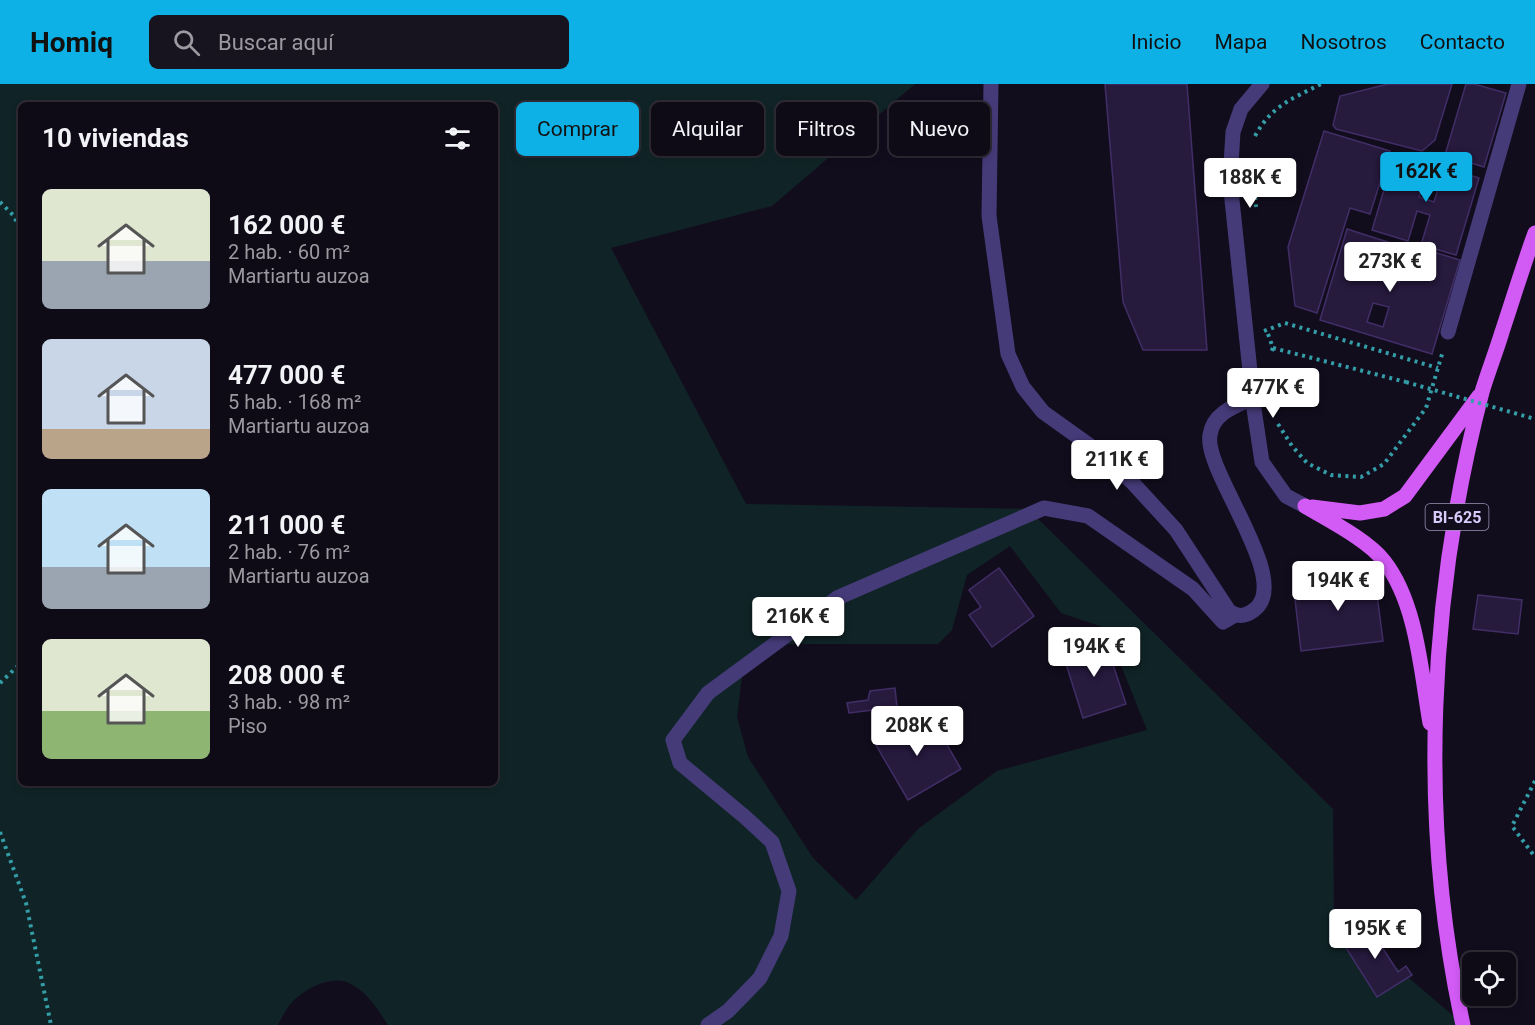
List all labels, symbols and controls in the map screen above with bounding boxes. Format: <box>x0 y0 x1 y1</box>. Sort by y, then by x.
search box <box>149 15 569 69</box>
text: Homiq <box>30 26 113 59</box>
icon: search <box>170 26 203 59</box>
text: Buscar aquí <box>218 30 334 55</box>
text: Inicio <box>1131 30 1181 54</box>
text: Mapa <box>1214 30 1267 54</box>
text: Nosotros <box>1300 30 1387 54</box>
text: Contacto <box>1420 30 1505 54</box>
chip: Comprar <box>516 102 639 156</box>
chip: Alquilar <box>651 102 764 156</box>
chip: Filtros <box>776 102 877 156</box>
chip: Nuevo <box>889 102 990 156</box>
icon: filters <box>441 122 474 155</box>
text: 10 viviendas <box>42 123 189 153</box>
pin: 162K € <box>1377 152 1475 203</box>
pin: 188K € <box>1201 158 1299 209</box>
text: 162K € <box>1394 159 1458 183</box>
text: 188K € <box>1218 165 1282 189</box>
text: 162 000 € <box>228 210 345 240</box>
icon: home <box>90 213 162 285</box>
text: 2 hab. · 60 m² <box>228 240 350 264</box>
pin: 273K € <box>1341 242 1439 293</box>
text: 273K € <box>1358 249 1422 273</box>
text: Martiartu auzoa <box>228 264 370 288</box>
text: 477 000 € <box>228 360 345 390</box>
icon: home <box>90 363 162 435</box>
pin: 477K € <box>1224 368 1322 419</box>
text: 477K € <box>1241 375 1305 399</box>
text: 5 hab. · 168 m² <box>228 390 361 414</box>
text: Martiartu auzoa <box>228 414 370 438</box>
pin: 211K € <box>1068 440 1166 491</box>
text: 211K € <box>1085 447 1149 471</box>
road number: BI-625 <box>1426 504 1488 530</box>
text: 211 000 € <box>228 510 345 540</box>
icon: home <box>90 513 162 585</box>
text: 2 hab. · 76 m² <box>228 540 350 564</box>
pin: 194K € <box>1289 561 1387 612</box>
text: Martiartu auzoa <box>228 564 370 588</box>
text: 194K € <box>1306 568 1370 592</box>
pin: 216K € <box>749 597 847 648</box>
text: 216K € <box>766 604 830 628</box>
pin: 194K € <box>1045 627 1143 678</box>
text: 194K € <box>1062 634 1126 658</box>
text: 208 000 € <box>228 660 345 690</box>
icon: home <box>90 663 162 735</box>
text: 3 hab. · 98 m² <box>228 690 350 714</box>
pin: 208K € <box>868 706 966 757</box>
text: 208K € <box>885 713 949 737</box>
text: Piso <box>228 714 267 738</box>
pin: 195K € <box>1326 909 1424 960</box>
text: 195K € <box>1343 916 1407 940</box>
map controls <box>1462 952 1516 1006</box>
button: locate <box>1462 952 1516 1006</box>

